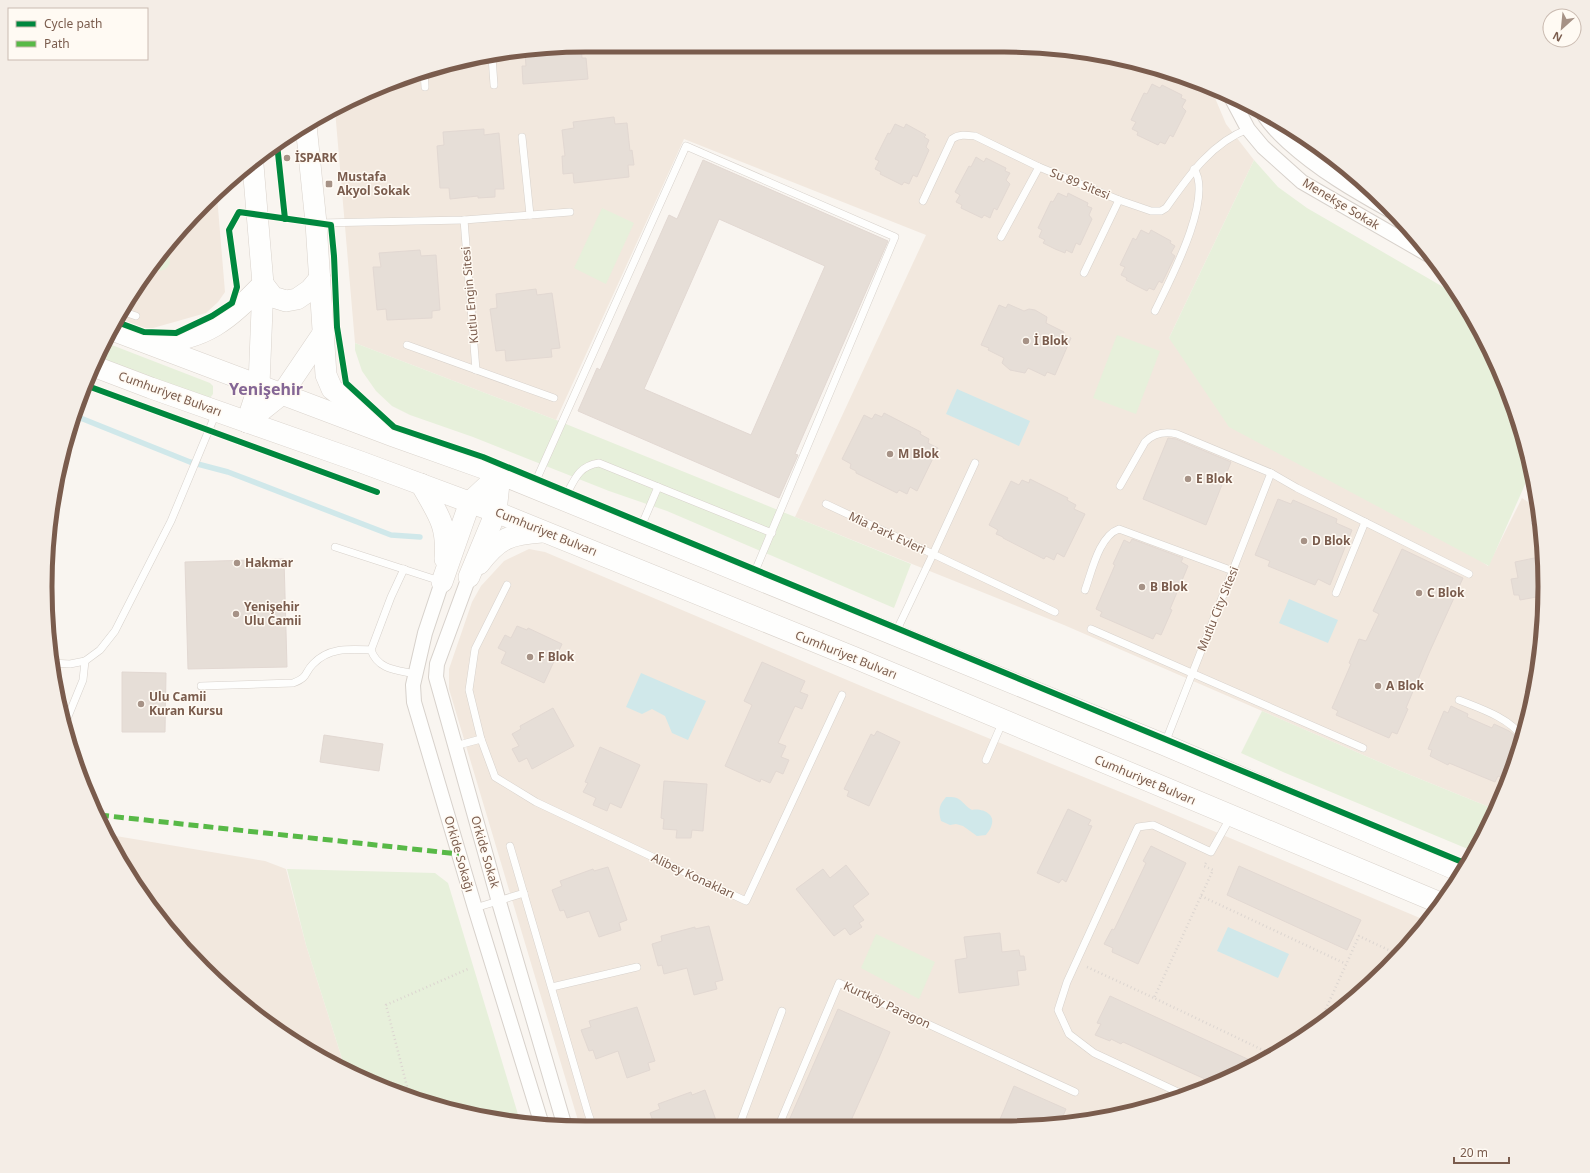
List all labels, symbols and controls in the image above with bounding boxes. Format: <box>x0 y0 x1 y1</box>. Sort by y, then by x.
legend <box>8 8 148 60</box>
north arrow <box>1542 8 1582 48</box>
text: Cycle path <box>44 15 102 32</box>
text: N <box>1550 29 1565 46</box>
text: Path <box>44 35 70 52</box>
place label: İSPARK <box>295 149 337 166</box>
marker: İSPARK <box>282 153 292 163</box>
street label: Su 89 Sitesi <box>1048 164 1113 203</box>
place label: Mustafa Akyol Sokak <box>337 168 411 199</box>
street label: Menekşe Sokak <box>1299 174 1384 234</box>
marker: Mustafa Akyol Sokak <box>324 179 334 189</box>
street label: Kutlu Engin Sitesi <box>457 246 482 344</box>
place label: İ Blok <box>1034 332 1069 349</box>
marker: İ Blok <box>1021 336 1031 346</box>
street label: Cumhuriyet Bulvarı <box>116 367 224 420</box>
district label: Yenişehir <box>229 378 303 400</box>
place label: M Blok <box>898 445 939 462</box>
marker: M Blok <box>885 449 895 459</box>
place label: E Blok <box>1196 470 1233 487</box>
marker: E Blok <box>1183 474 1193 484</box>
street label: Cumhuriyet Bulvarı <box>493 503 600 560</box>
street label: Mia Park Evleri <box>846 507 928 558</box>
place label: D Blok <box>1312 532 1351 549</box>
marker: D Blok <box>1299 536 1309 546</box>
place label: Hakmar <box>245 554 294 571</box>
marker: Hakmar <box>232 558 242 568</box>
street label: Mutlu City Sitesi <box>1193 564 1242 654</box>
place label: B Blok <box>1150 578 1188 595</box>
marker: B Blok <box>1137 582 1147 592</box>
place label: C Blok <box>1427 584 1465 601</box>
marker: C Blok <box>1414 588 1424 598</box>
place label: Yenişehir Ulu Camii <box>244 598 301 629</box>
marker: Yenişehir Ulu Camii <box>231 609 241 619</box>
street label: Cumhuriyet Bulvarı <box>793 626 900 683</box>
place label: F Blok <box>538 648 575 665</box>
marker: F Blok <box>525 652 535 662</box>
place label: A Blok <box>1386 677 1424 694</box>
marker: A Blok <box>1373 681 1383 691</box>
place label: Ulu Camii Kuran Kursu <box>149 688 223 719</box>
marker: Ulu Camii Kuran Kursu <box>136 699 146 709</box>
street label: Cumhuriyet Bulvarı <box>1092 750 1199 809</box>
street label: Orkide Sokağı <box>440 814 478 894</box>
street label: Orkide Sokak <box>467 814 504 891</box>
street label: Alibey Konakları <box>649 849 738 902</box>
street label: Kurtköy Paragon <box>841 977 934 1032</box>
scale bar <box>1454 1139 1509 1165</box>
text: 20 m <box>1460 1144 1488 1161</box>

